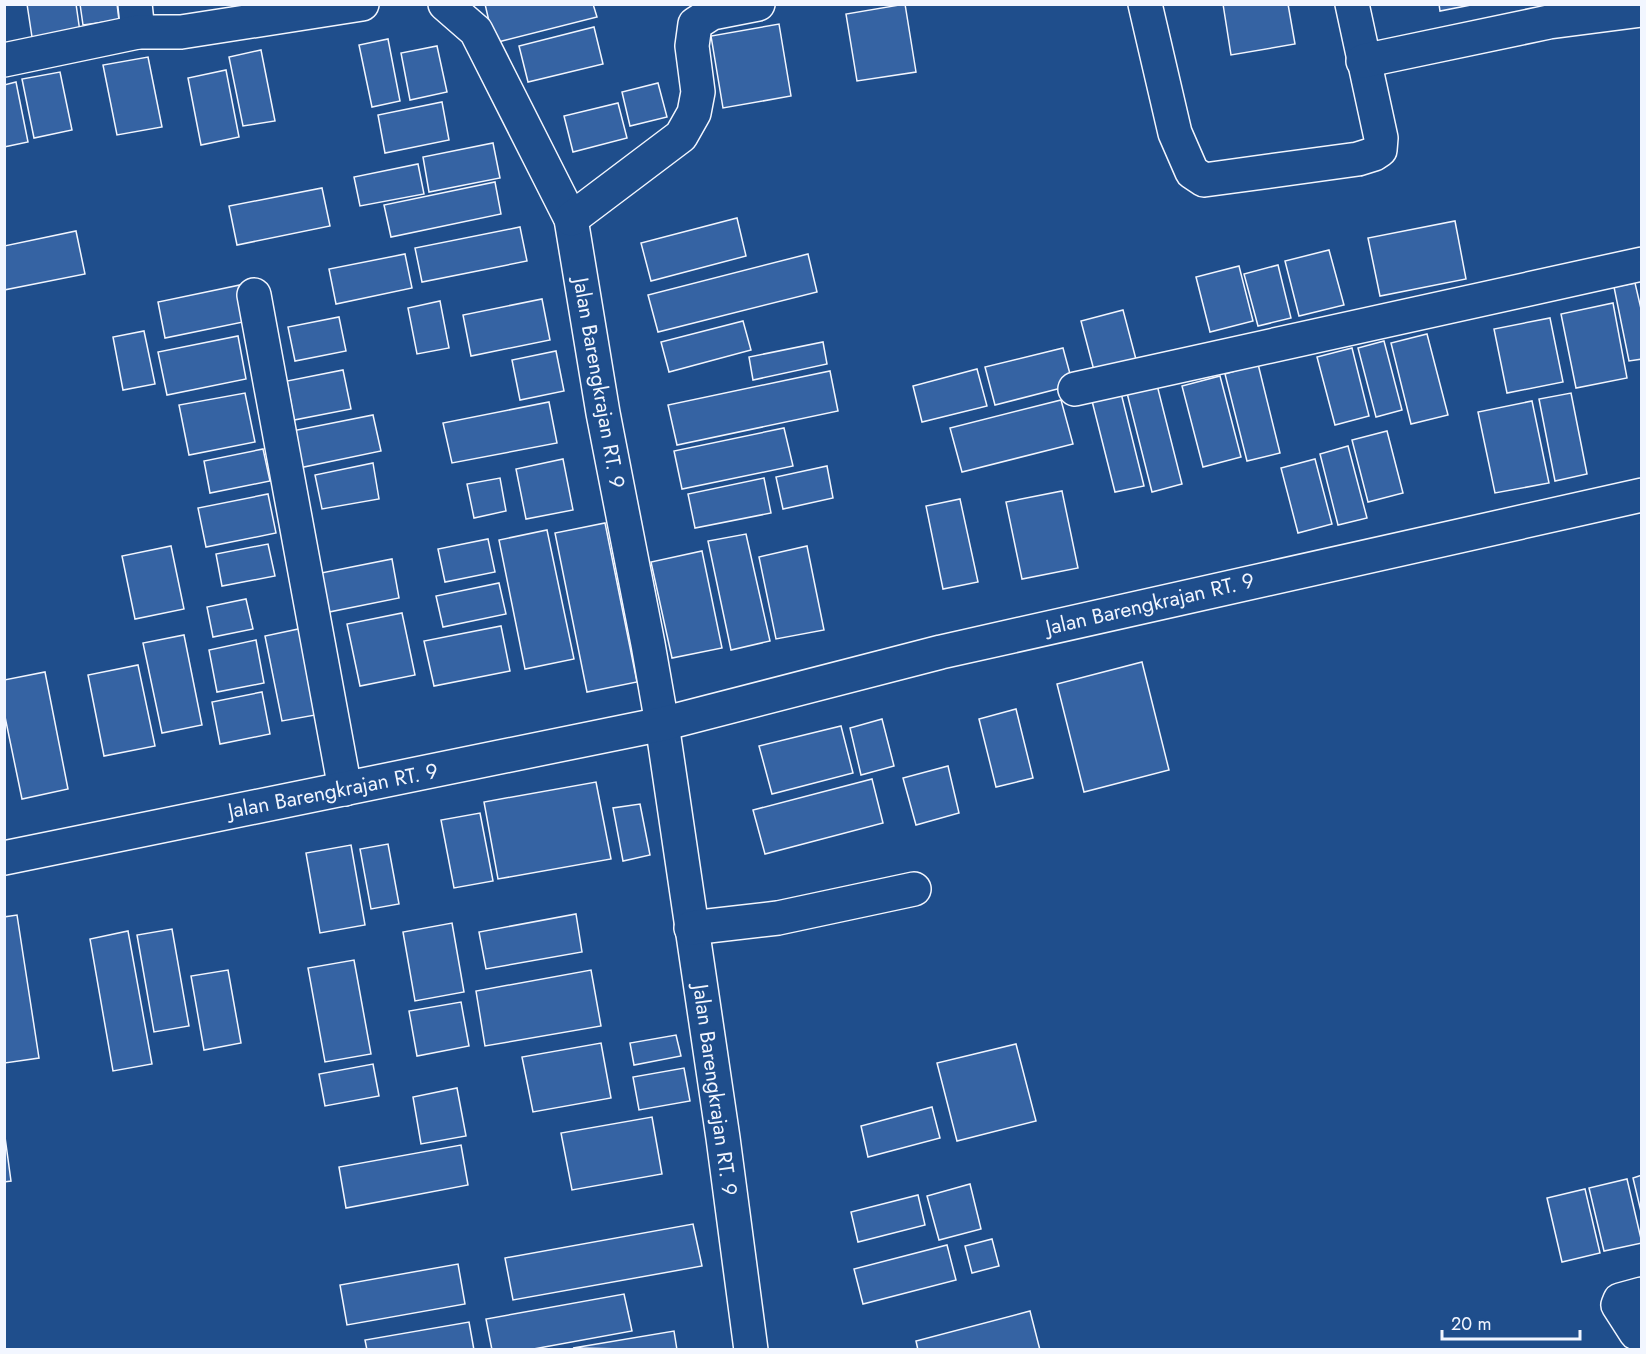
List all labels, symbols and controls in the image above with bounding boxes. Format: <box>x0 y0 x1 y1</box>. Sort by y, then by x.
street label: Jalan Barengkrajan RT. 9 <box>565 272 632 491</box>
street label: Jalan Barengkrajan RT. 9 <box>1040 565 1257 643</box>
street label: Jalan Barengkrajan RT. 9 <box>223 756 441 827</box>
street label: Jalan Barengkrajan RT. 9 <box>685 979 745 1198</box>
scale bar <box>1442 1303 1580 1341</box>
text: 20 m <box>1451 1311 1491 1337</box>

